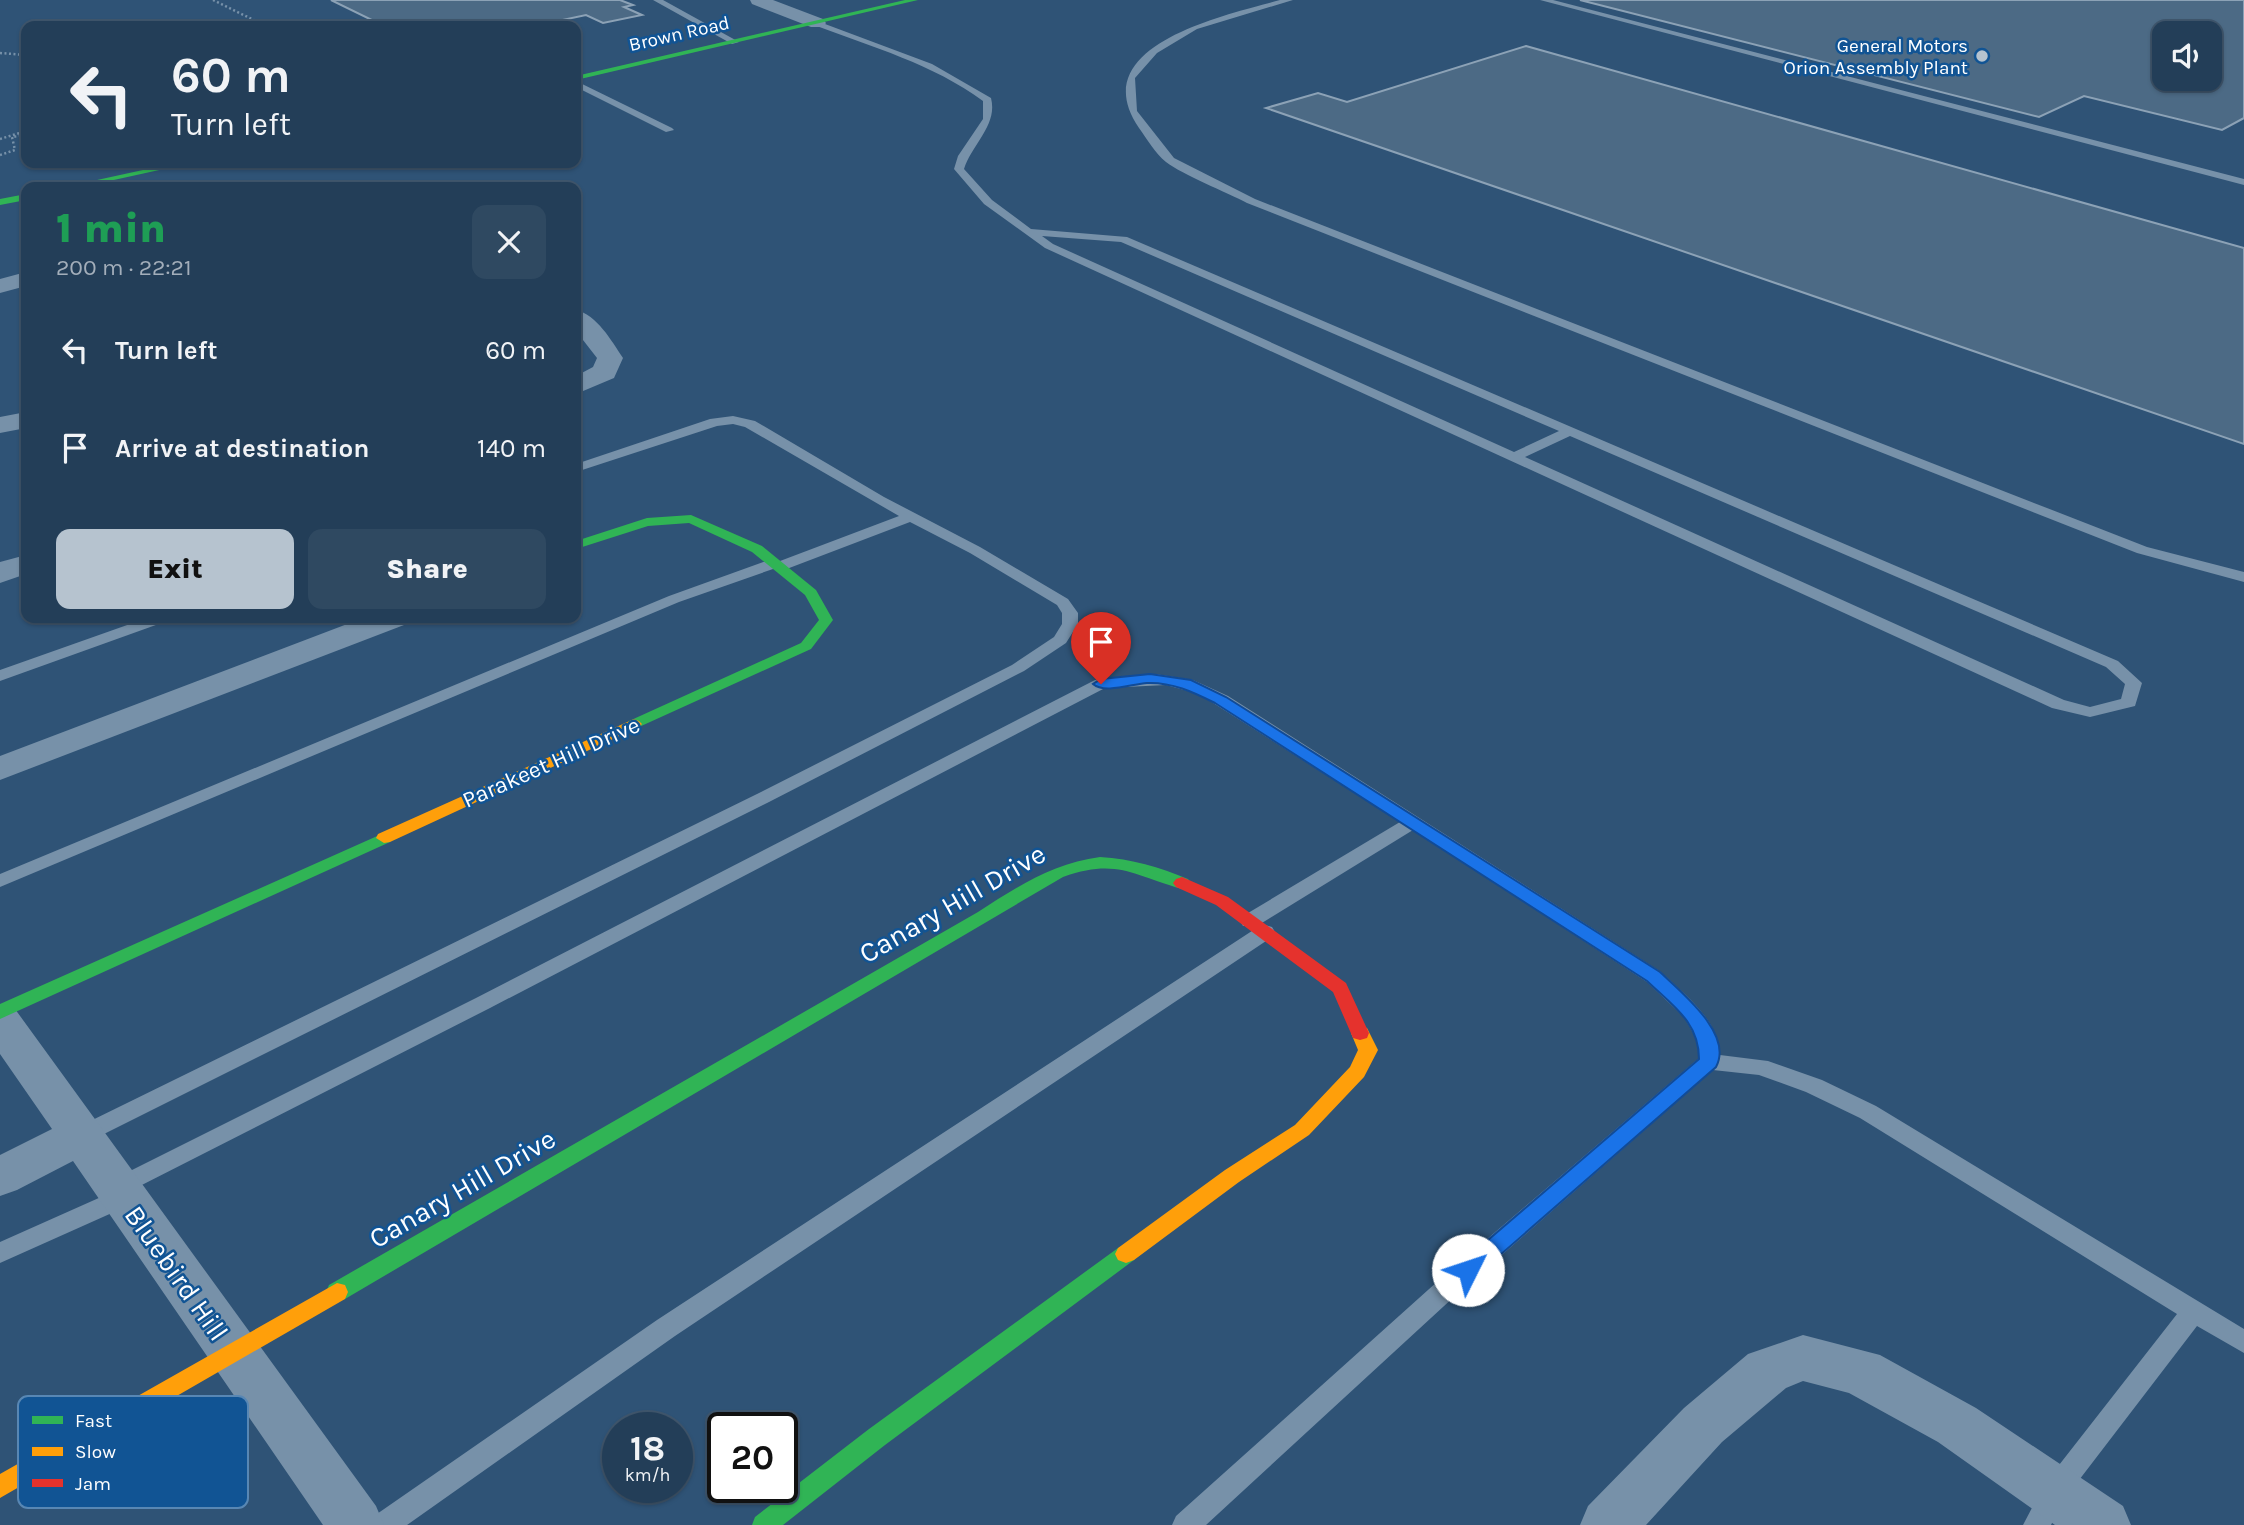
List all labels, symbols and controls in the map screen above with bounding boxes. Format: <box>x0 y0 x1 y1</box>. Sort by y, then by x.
street label: Brown Road <box>627 12 732 56</box>
map controls <box>2152 21 2222 91</box>
button: sound <box>2152 21 2222 91</box>
place label: General Motors Orion Assembly Plant <box>1784 35 1968 79</box>
text: 60 m <box>171 47 291 104</box>
marker: General Motors Orion Assembly Plant <box>1974 48 1990 64</box>
icon: left <box>56 49 147 140</box>
text: Turn left <box>171 106 291 143</box>
text: 1 min <box>56 203 166 253</box>
button: close <box>472 205 546 279</box>
text: 200 m · 22:21 <box>56 254 192 281</box>
icon: left <box>56 331 94 369</box>
text: Turn left <box>115 335 217 366</box>
text: 60 m <box>485 335 546 366</box>
icon: arrive <box>56 429 94 467</box>
text: Arrive at destination <box>115 433 369 464</box>
text: 140 m <box>477 433 546 464</box>
button: Exit <box>56 529 294 609</box>
button: Share <box>308 529 546 609</box>
pin <box>1071 612 1131 684</box>
icon: arrive <box>1082 623 1120 661</box>
street label: Parakeet Hill Drive <box>458 711 644 814</box>
street label: Canary Hill Drive <box>853 837 1051 970</box>
street label: Canary Hill Drive <box>363 1122 561 1255</box>
street label: Bluebird Hill <box>118 1199 235 1347</box>
position arrow <box>1431 1233 1505 1307</box>
legend <box>18 1396 248 1508</box>
text: Fast <box>75 1410 112 1432</box>
speed limit sign: 20 <box>707 1412 798 1503</box>
text: 18 <box>630 1428 665 1469</box>
text: Slow <box>75 1441 116 1463</box>
text: km/h <box>625 1464 670 1486</box>
text: Jam <box>75 1473 111 1495</box>

